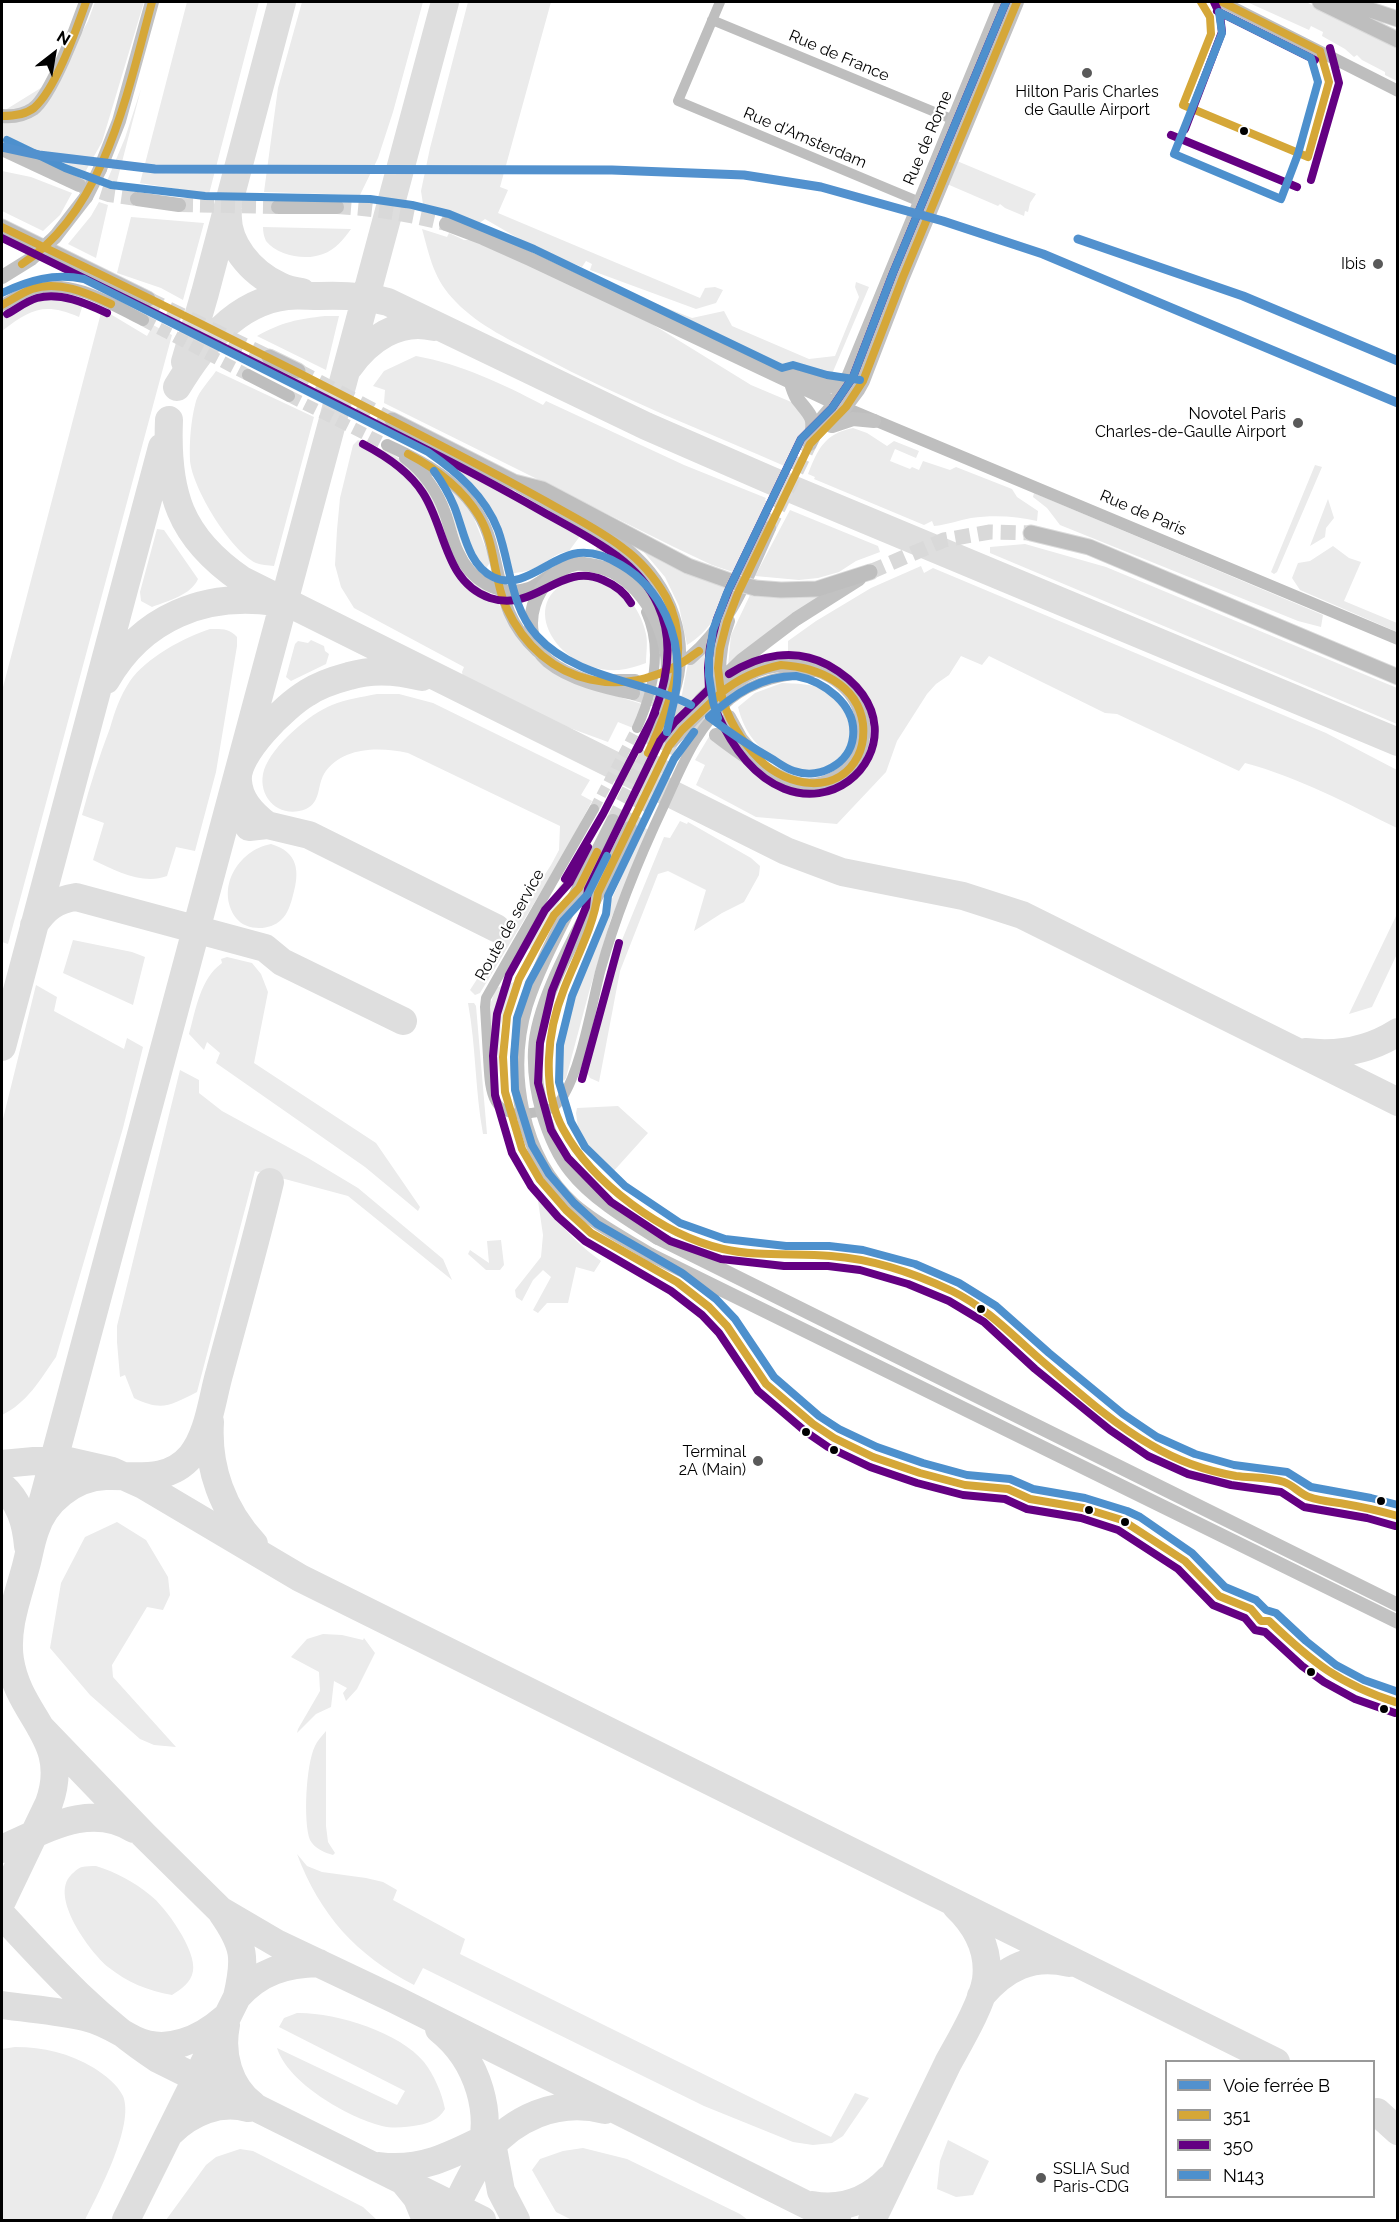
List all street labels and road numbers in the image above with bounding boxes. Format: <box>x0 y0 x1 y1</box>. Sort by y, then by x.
street label: Rue de France <box>786 26 892 86</box>
street label: Rue de Rome <box>900 88 956 188</box>
street label: Rue d'Amsterdam <box>741 103 869 173</box>
street label: Rue de Paris <box>1097 486 1189 540</box>
street label: Route de service <box>472 866 548 984</box>

